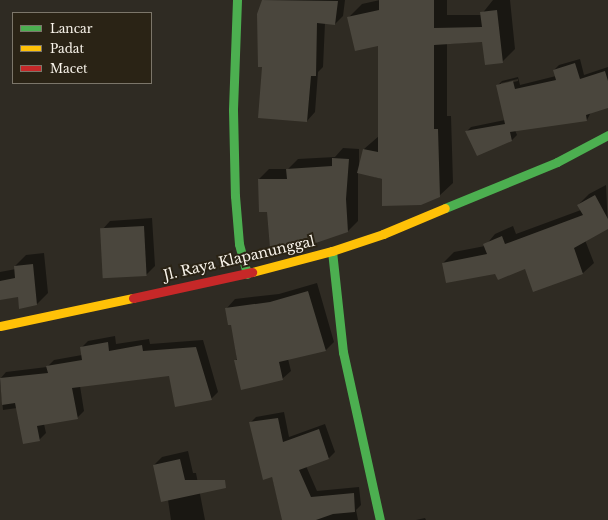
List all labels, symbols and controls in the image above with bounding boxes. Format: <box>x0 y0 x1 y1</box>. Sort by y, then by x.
legend <box>12 12 152 84</box>
text: Lancar <box>50 21 92 36</box>
text: Padat <box>50 41 84 56</box>
text: Macet <box>50 61 88 76</box>
street label: Jl. Raya Klapanunggal <box>162 232 316 284</box>

